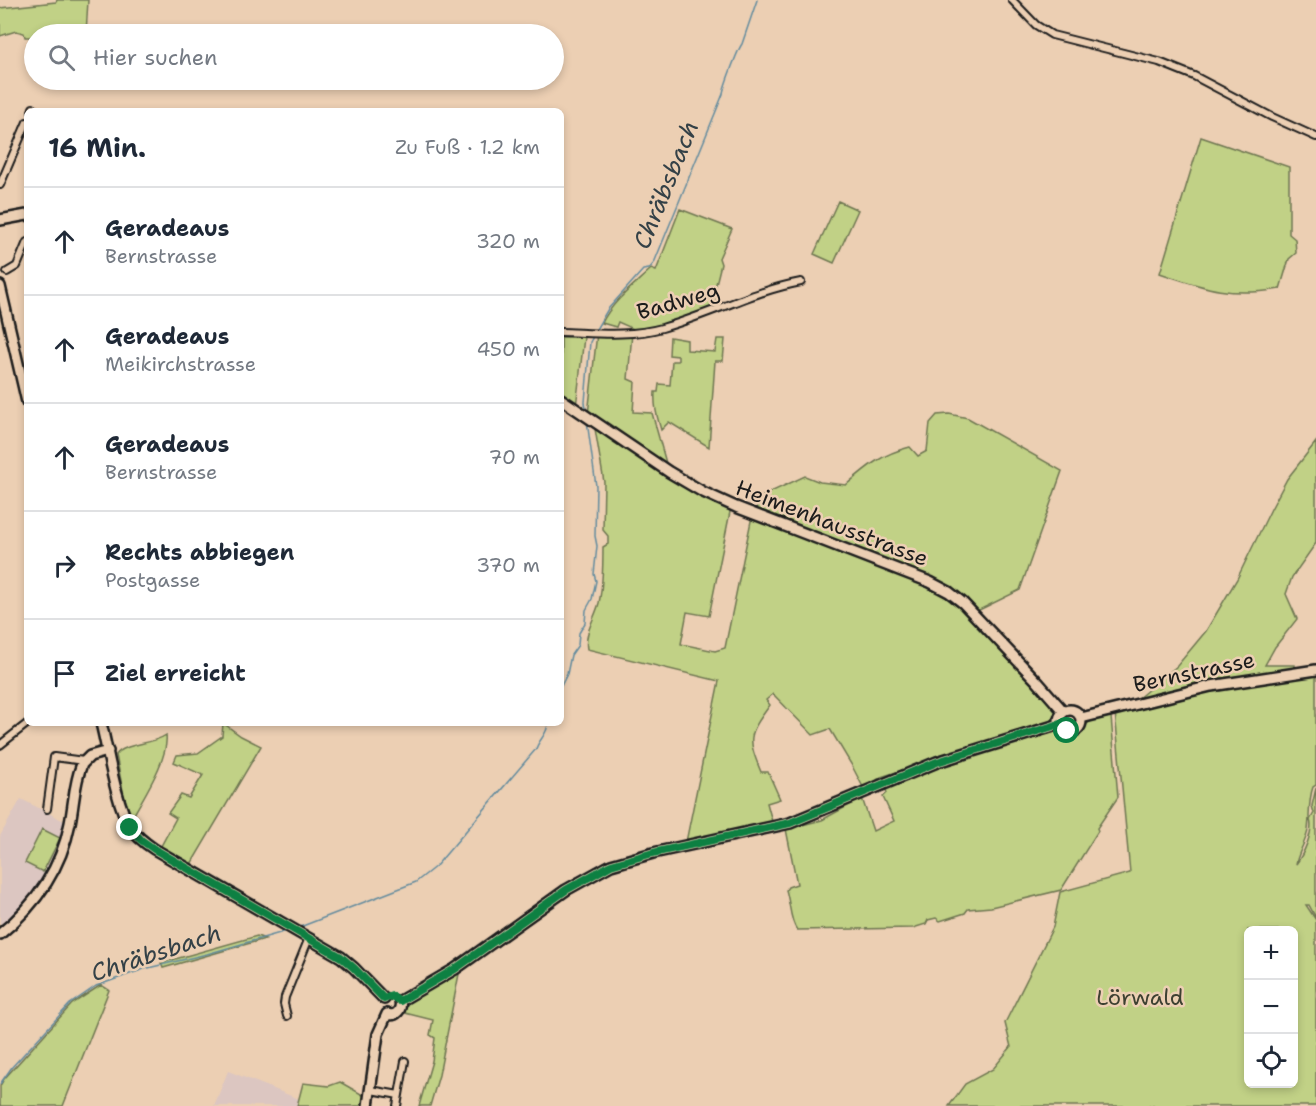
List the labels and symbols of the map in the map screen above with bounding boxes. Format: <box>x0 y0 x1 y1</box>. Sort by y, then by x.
water label: Chräbsbach <box>626 116 706 254</box>
street label: Badweg <box>633 275 723 327</box>
street label: Heimenhausstrasse <box>732 473 932 573</box>
street label: Bernstrasse <box>1131 645 1257 699</box>
route start <box>1053 717 1079 743</box>
route end <box>116 814 142 840</box>
water label: Chräbsbach <box>87 917 225 989</box>
park label: Lörwald <box>1096 983 1184 1012</box>

